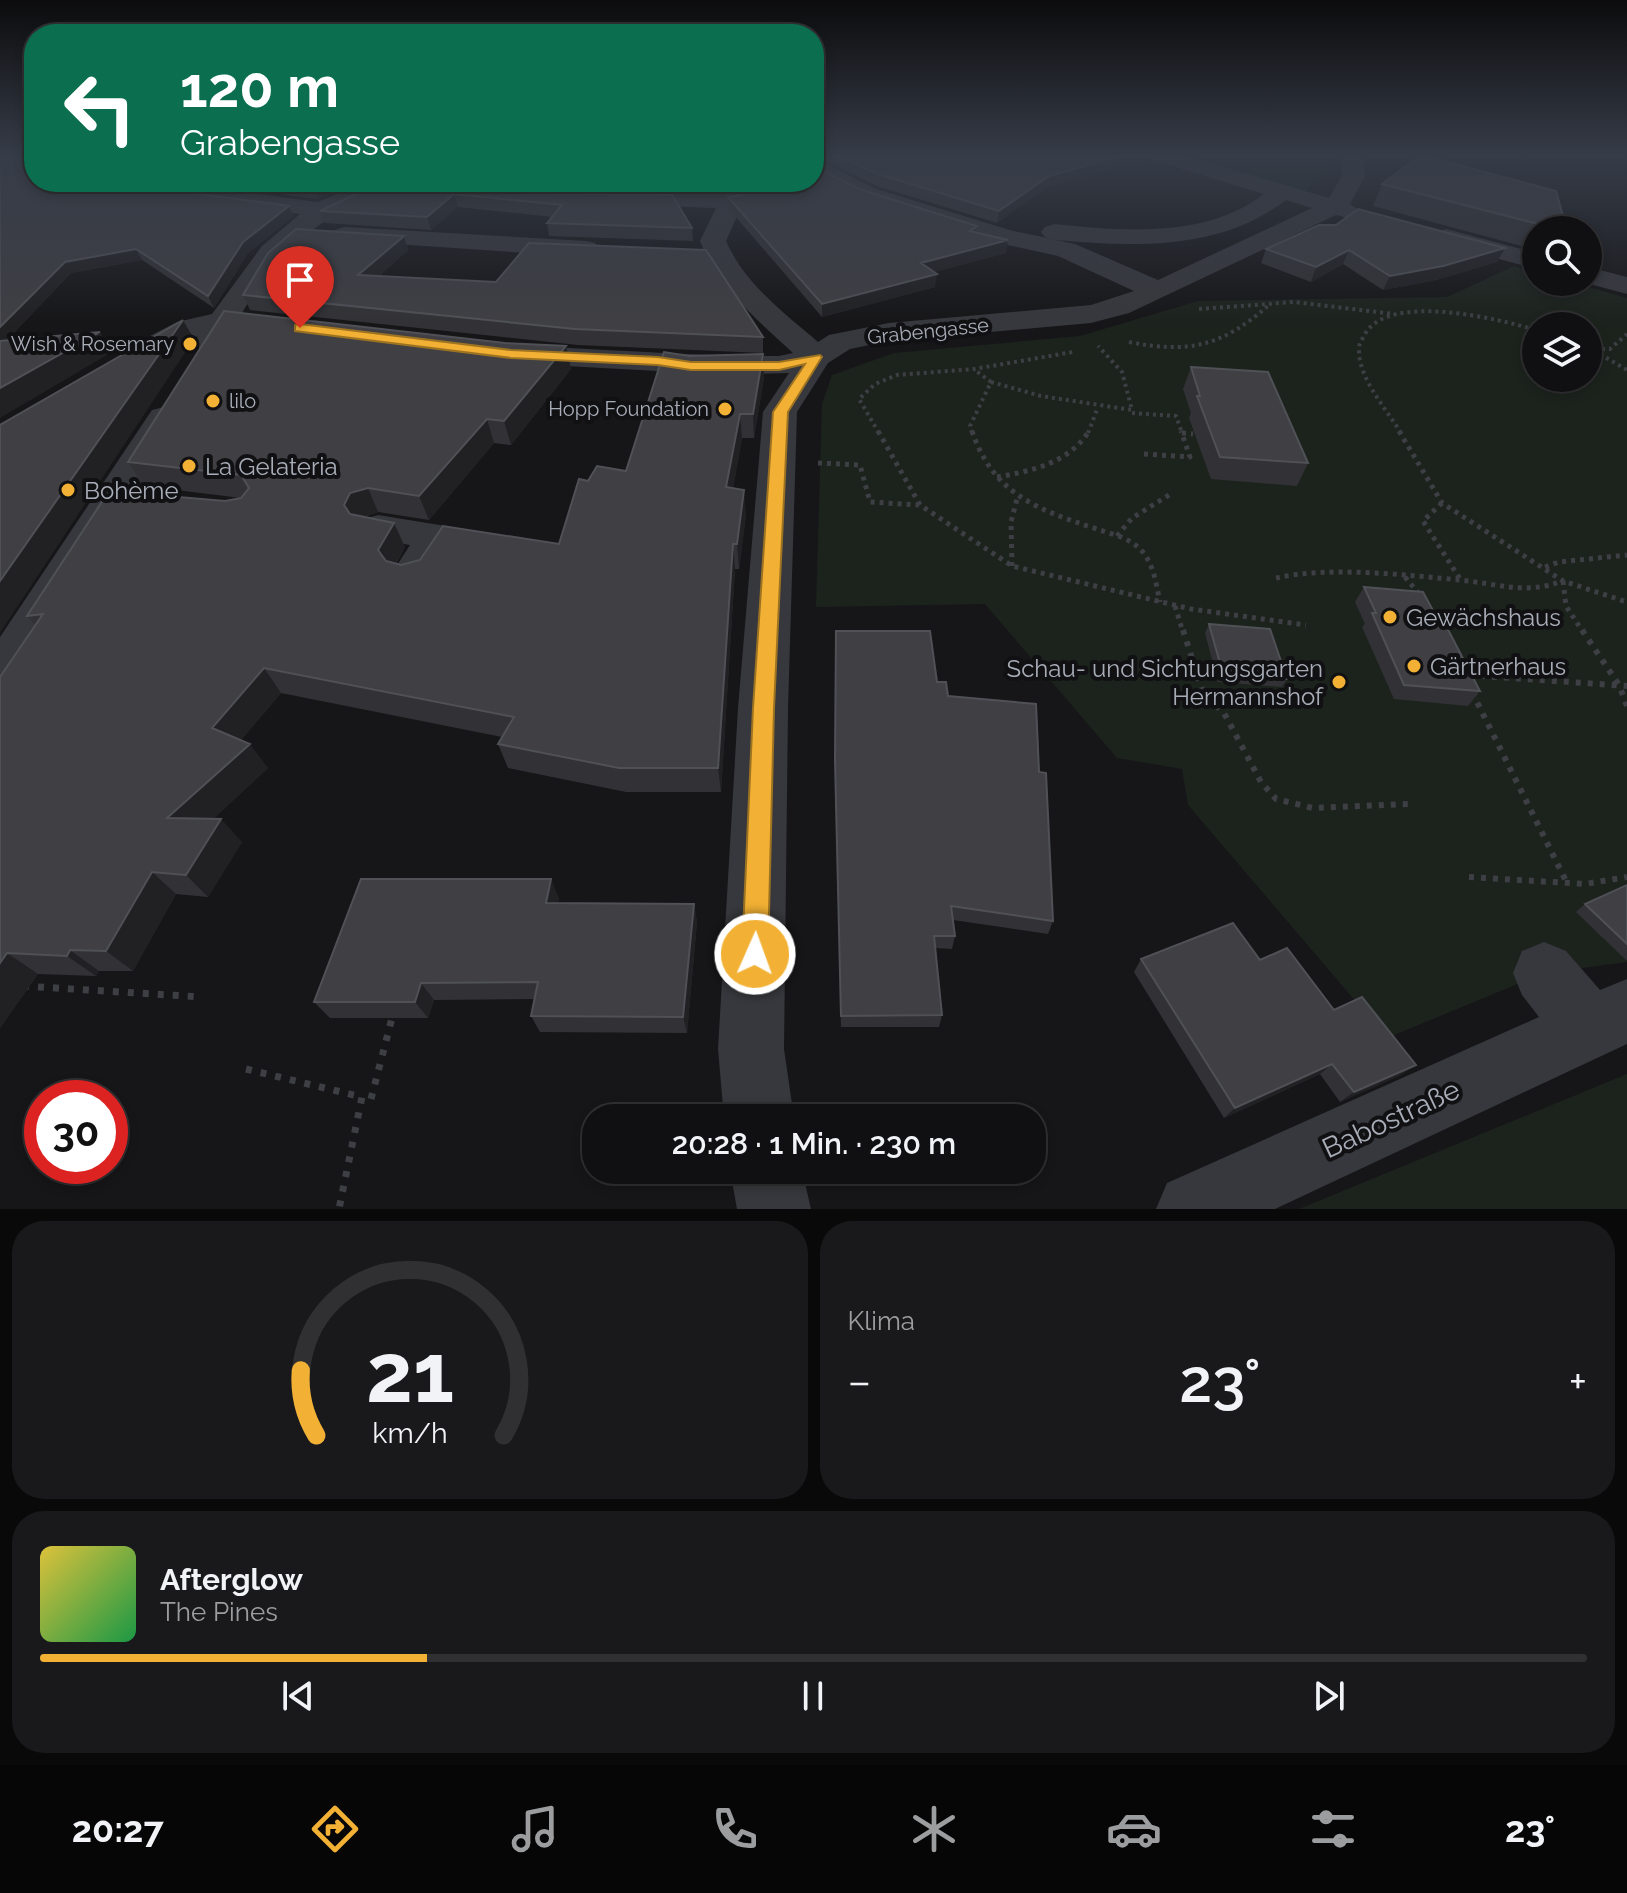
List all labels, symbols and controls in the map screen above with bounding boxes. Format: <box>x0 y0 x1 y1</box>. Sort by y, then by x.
text: 120 m <box>180 54 339 120</box>
icon: left <box>48 56 152 160</box>
text: Grabengasse <box>180 121 400 163</box>
map controls <box>1522 216 1602 392</box>
button: search <box>1522 216 1602 296</box>
pin <box>266 246 334 328</box>
icon: arrive <box>278 258 322 302</box>
button: layers <box>1522 312 1602 392</box>
street label: Grabengasse <box>866 313 990 349</box>
place label: Wish & Rosemary <box>11 332 174 356</box>
marker: Wish & Rosemary <box>181 335 199 353</box>
place label: lilo <box>229 389 256 413</box>
marker: lilo <box>204 392 222 410</box>
place label: Hopp Foundation <box>548 397 709 421</box>
marker: Hopp Foundation <box>716 400 734 418</box>
place label: La Gelateria <box>205 452 338 481</box>
marker: La Gelateria <box>180 457 198 475</box>
place label: Bohème <box>84 476 179 505</box>
marker: Bohème <box>59 481 77 499</box>
place label: Gewächshaus <box>1406 603 1561 632</box>
marker: Gewächshaus <box>1381 608 1399 626</box>
place label: Gärtnerhaus <box>1430 652 1566 681</box>
place label: Schau- und Sichtungsgarten Hermannshof <box>1007 654 1324 711</box>
marker: Gärtnerhaus <box>1405 657 1423 675</box>
marker: Schau- und Sichtungsgarten Hermannshof <box>1330 673 1348 691</box>
position arrow <box>713 912 797 996</box>
street label: Babostraße <box>1317 1073 1465 1165</box>
speed limit sign: 30 <box>24 1080 128 1184</box>
text: 20:28 · 1 Min. · 230 m <box>672 1126 956 1161</box>
text: Klima <box>848 1306 915 1336</box>
text: 21 <box>366 1324 454 1421</box>
text: 23° <box>1179 1346 1261 1416</box>
text: − <box>848 1356 871 1407</box>
text: + <box>1569 1356 1587 1407</box>
text: km/h <box>372 1416 447 1450</box>
text: Afterglow <box>160 1562 303 1597</box>
text: The Pines <box>160 1597 278 1627</box>
icon: previous <box>276 1674 320 1718</box>
icon: pause <box>791 1674 835 1718</box>
icon: next <box>1307 1674 1351 1718</box>
icon: directions <box>307 1801 363 1857</box>
icon: music <box>507 1801 563 1857</box>
icon: phone <box>707 1801 763 1857</box>
icon: climate <box>906 1801 962 1857</box>
icon: car <box>1106 1801 1162 1857</box>
icon: filters <box>1305 1801 1361 1857</box>
text: 20:27 <box>72 1808 164 1850</box>
text: 23° <box>1505 1808 1555 1850</box>

